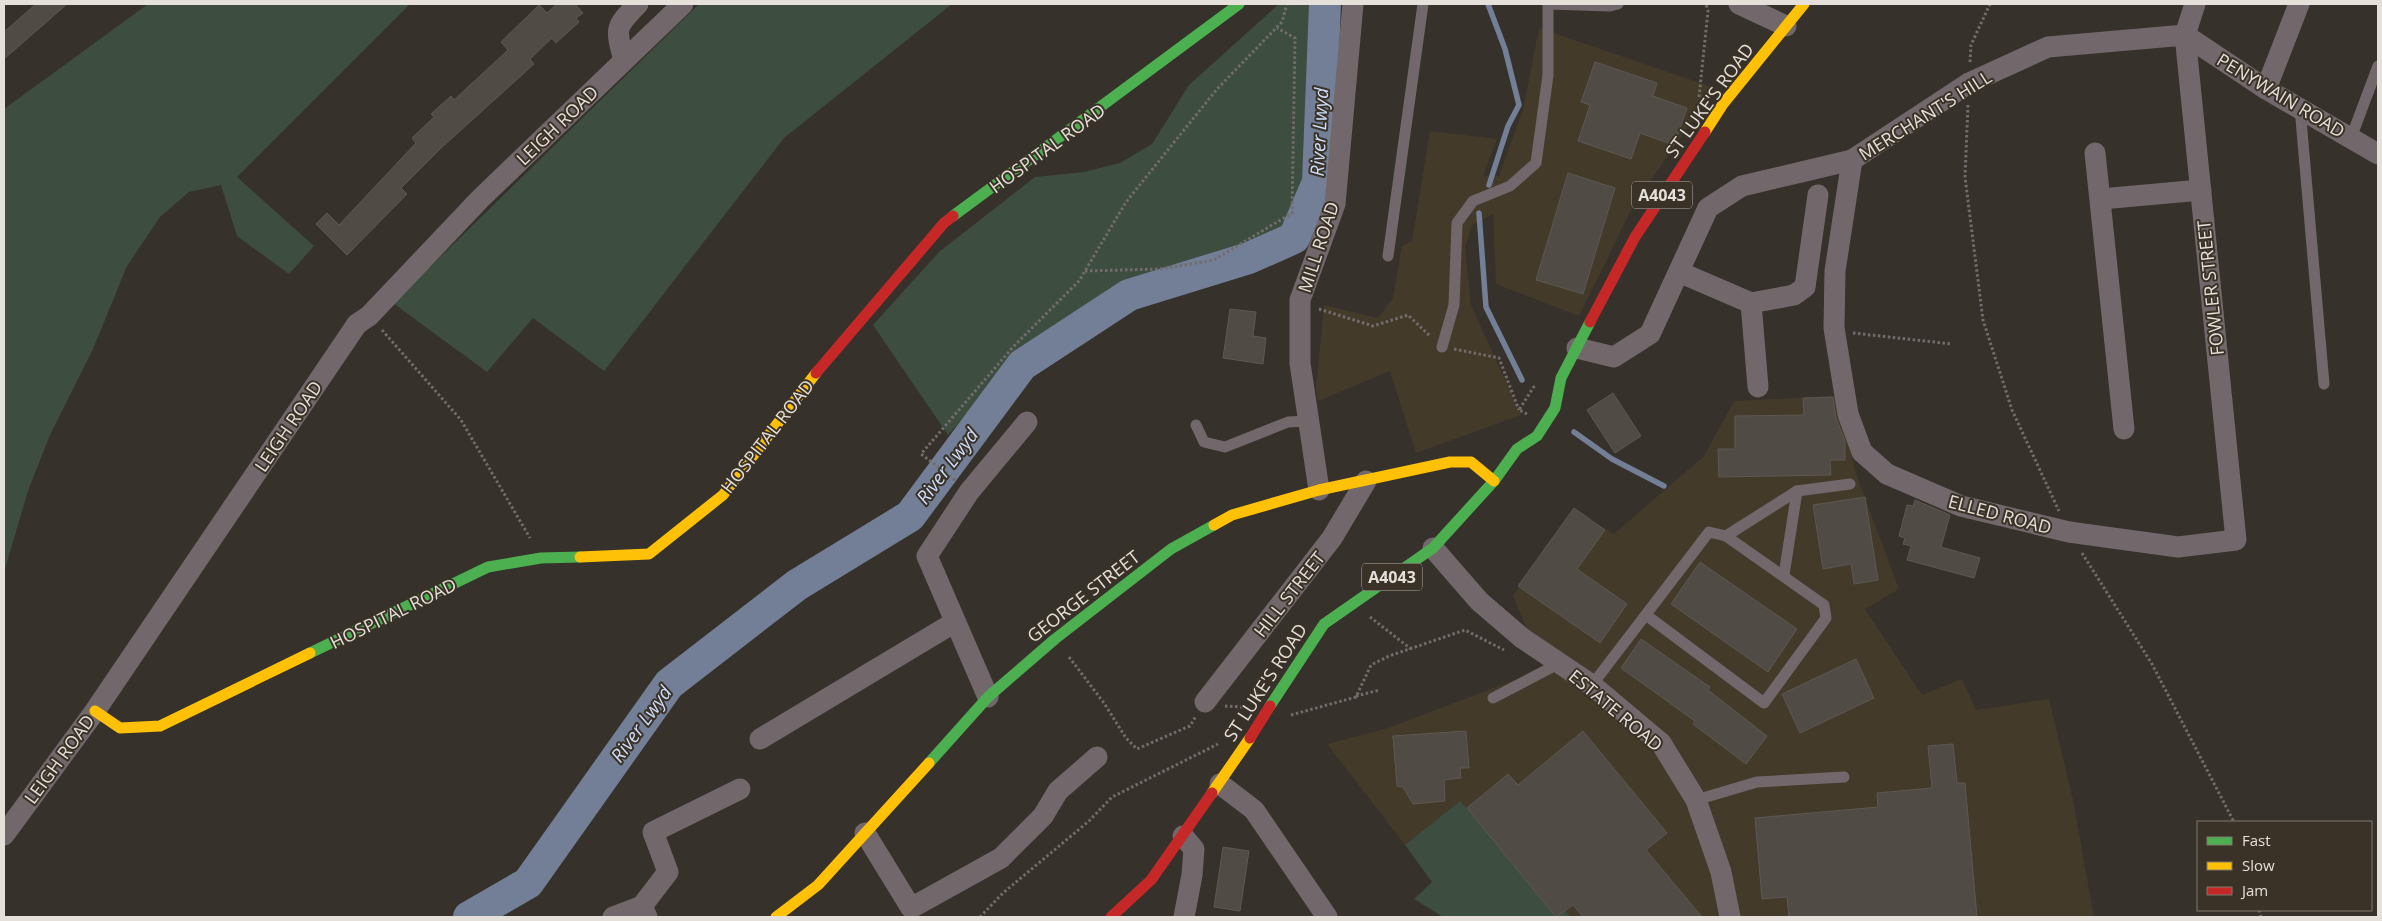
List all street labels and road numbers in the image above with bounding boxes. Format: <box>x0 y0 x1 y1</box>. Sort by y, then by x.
street label: ST LUKE'S ROAD <box>1659 38 1759 162</box>
street label: PENYWAIN ROAD <box>2213 47 2349 143</box>
street label: MERCHANT'S HILL <box>1854 64 1996 166</box>
street label: LEIGH ROAD <box>511 80 603 170</box>
street label: HOSPITAL ROAD <box>984 98 1110 198</box>
road number: A4043 <box>1632 182 1692 208</box>
street label: MILL ROAD <box>1292 198 1344 296</box>
street label: FOWLER STREET <box>2191 219 2229 357</box>
street label: HOSPITAL ROAD <box>715 374 819 498</box>
street label: LEIGH ROAD <box>249 376 327 476</box>
street label: ELLED ROAD <box>1946 489 2054 539</box>
street label: GEORGE STREET <box>1022 544 1144 648</box>
street label: HILL STREET <box>1248 546 1330 642</box>
road number: A4043 <box>1362 564 1422 590</box>
street label: HOSPITAL ROAD <box>326 572 460 654</box>
street label: ST LUKE'S ROAD <box>1218 618 1312 746</box>
street label: ESTATE ROAD <box>1564 664 1668 756</box>
street label: LEIGH ROAD <box>18 709 100 809</box>

